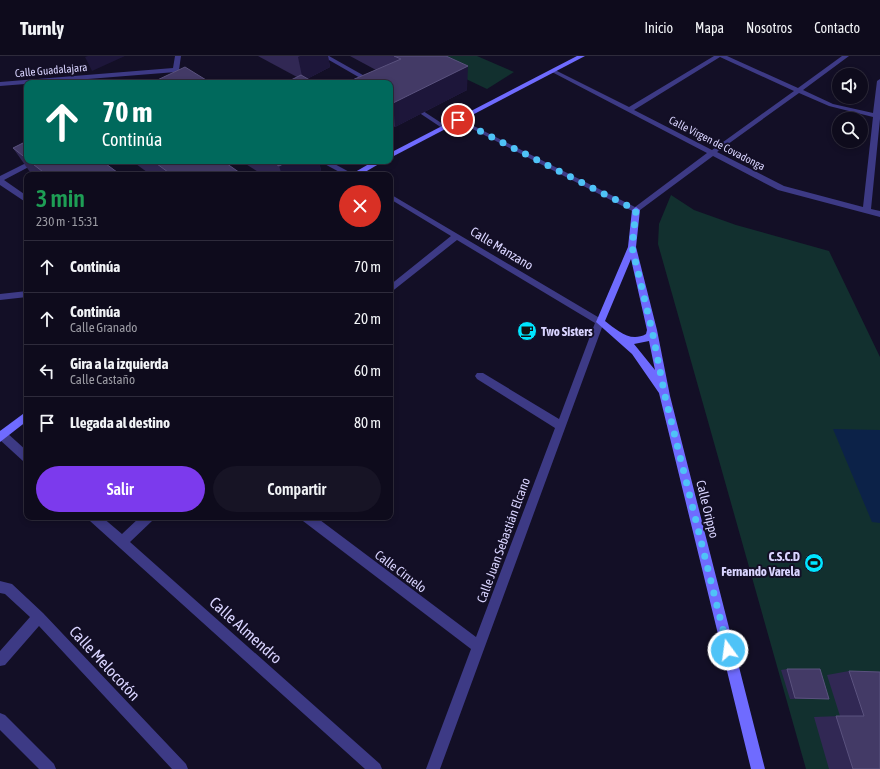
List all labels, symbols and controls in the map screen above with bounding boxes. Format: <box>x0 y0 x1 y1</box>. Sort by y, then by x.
text: Turnly <box>20 17 64 39</box>
text: Inicio <box>644 20 673 36</box>
text: Mapa <box>695 20 724 36</box>
text: Nosotros <box>746 20 792 36</box>
text: Contacto <box>814 20 860 36</box>
street label: Calle Guadalajara <box>14 61 88 79</box>
map controls <box>832 68 868 148</box>
button: sound <box>832 68 868 104</box>
icon: ahead <box>36 96 88 148</box>
text: 70 m <box>102 96 152 128</box>
pin <box>441 103 475 137</box>
icon: arrive <box>447 109 469 131</box>
button: search <box>832 112 868 148</box>
street label: Calle Virgen de Covadonga <box>667 114 767 172</box>
text: Continúa <box>102 129 162 150</box>
text: 3 min <box>36 185 85 212</box>
button: close <box>339 185 381 227</box>
text: 230 m · 15:31 <box>36 214 99 229</box>
street label: Calle Manzano <box>468 224 536 273</box>
icon: ahead <box>36 256 58 278</box>
text: Continúa <box>70 258 120 275</box>
text: 70 m <box>354 258 381 275</box>
text: Continúa <box>70 303 120 320</box>
icon: ahead <box>36 308 58 330</box>
text: 20 m <box>354 310 381 327</box>
text: Calle Granado <box>70 320 137 335</box>
cafe icon: Two Sisters <box>516 320 538 342</box>
place label: Two Sisters <box>541 324 593 339</box>
text: Gira a la izquierda <box>70 355 168 372</box>
icon: left <box>36 360 58 382</box>
text: 60 m <box>354 362 381 379</box>
text: Calle Castaño <box>70 372 135 387</box>
icon: arrive <box>36 412 58 434</box>
text: Llegada al destino <box>70 414 170 431</box>
text: 80 m <box>354 414 381 431</box>
button: Salir <box>36 466 205 512</box>
button: Compartir <box>213 466 381 512</box>
street label: Calle Juan Sebastián Elcano <box>474 476 533 605</box>
street label: Calle Orippo <box>693 479 722 540</box>
street label: Calle Ciruelo <box>372 547 429 596</box>
place label: C.S.C.D Fernando Varela <box>721 549 800 579</box>
sports icon: C.S.C.D Fernando Varela <box>803 552 825 574</box>
street label: Calle Almendro <box>206 593 286 667</box>
street label: Calle Melocotón <box>66 622 144 704</box>
position arrow <box>707 629 749 671</box>

